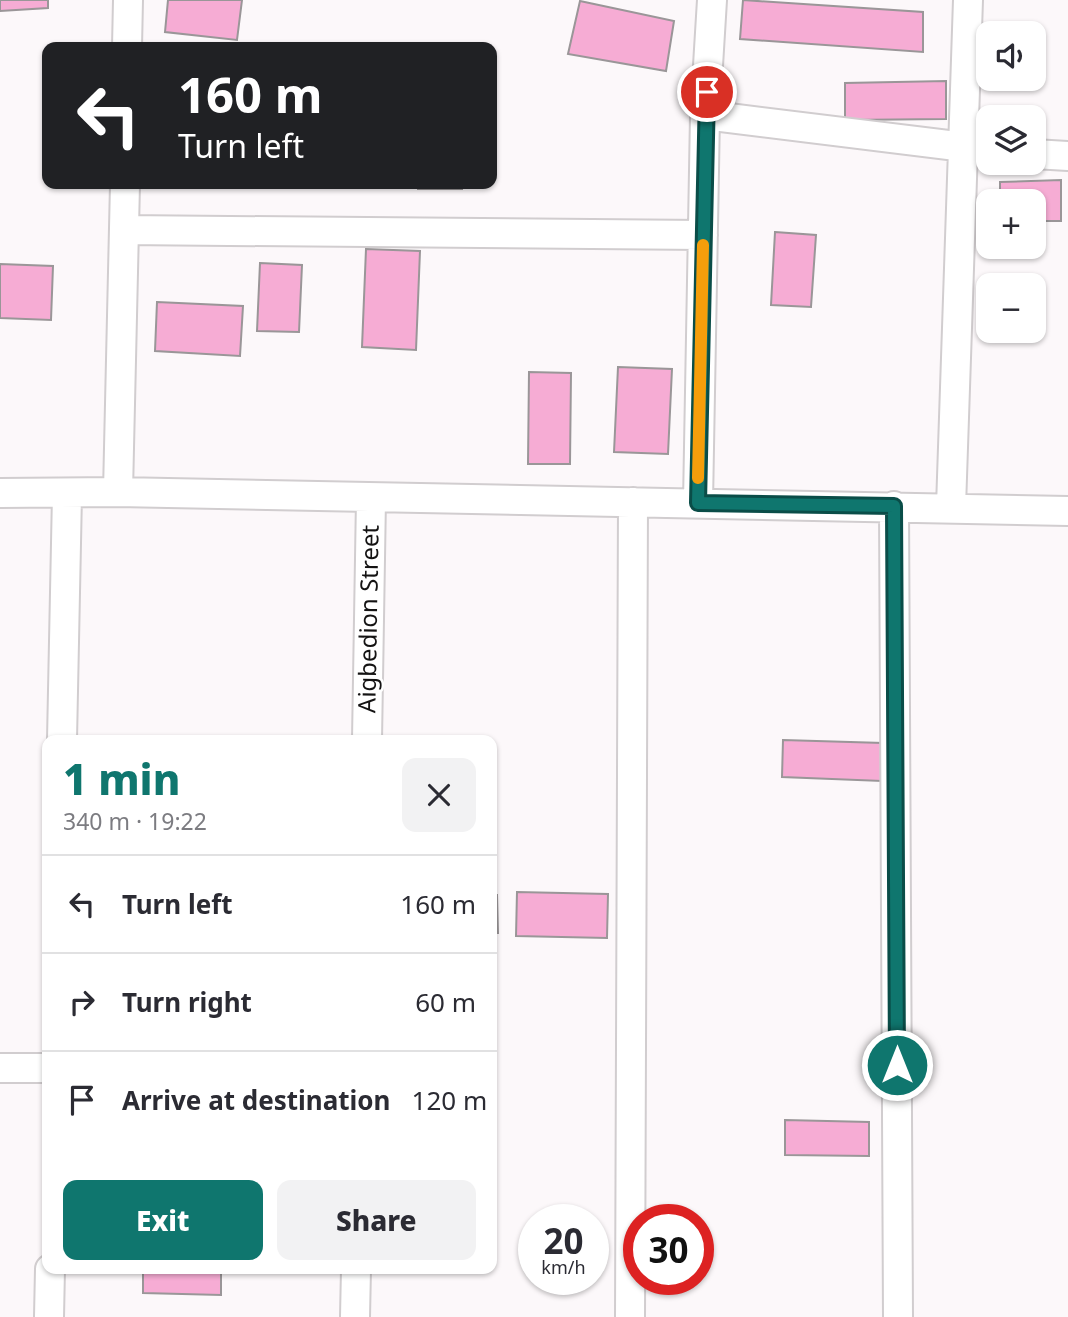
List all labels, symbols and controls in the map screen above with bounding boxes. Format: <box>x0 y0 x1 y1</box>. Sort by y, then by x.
map controls <box>976 21 1046 343</box>
button: sound <box>976 21 1046 91</box>
text: 160 m <box>178 61 323 127</box>
pin <box>677 62 737 122</box>
icon: left <box>63 70 154 161</box>
icon: arrive <box>688 73 726 111</box>
button: layers <box>976 105 1046 175</box>
text: Turn left <box>178 124 304 167</box>
button: + <box>976 189 1046 259</box>
button: − <box>976 273 1046 343</box>
street label: Aigbedion Street <box>349 524 386 713</box>
text: 1 min <box>63 750 180 807</box>
button: close <box>402 758 476 832</box>
text: 340 m · 19:22 <box>63 805 207 837</box>
icon: left <box>63 885 101 923</box>
text: Turn left <box>122 886 233 922</box>
text: 160 m <box>400 886 476 922</box>
icon: right <box>63 983 101 1021</box>
text: Turn right <box>122 984 252 1020</box>
text: 60 m <box>415 984 476 1020</box>
position arrow <box>860 1028 934 1102</box>
icon: arrive <box>63 1081 101 1119</box>
text: Arrive at destination <box>122 1082 391 1118</box>
text: 120 m <box>412 1082 487 1118</box>
button: Exit <box>63 1180 263 1260</box>
button: Share <box>277 1180 476 1260</box>
speed limit sign: 30 <box>623 1204 714 1295</box>
text: 20 <box>543 1217 584 1264</box>
text: km/h <box>541 1255 586 1279</box>

